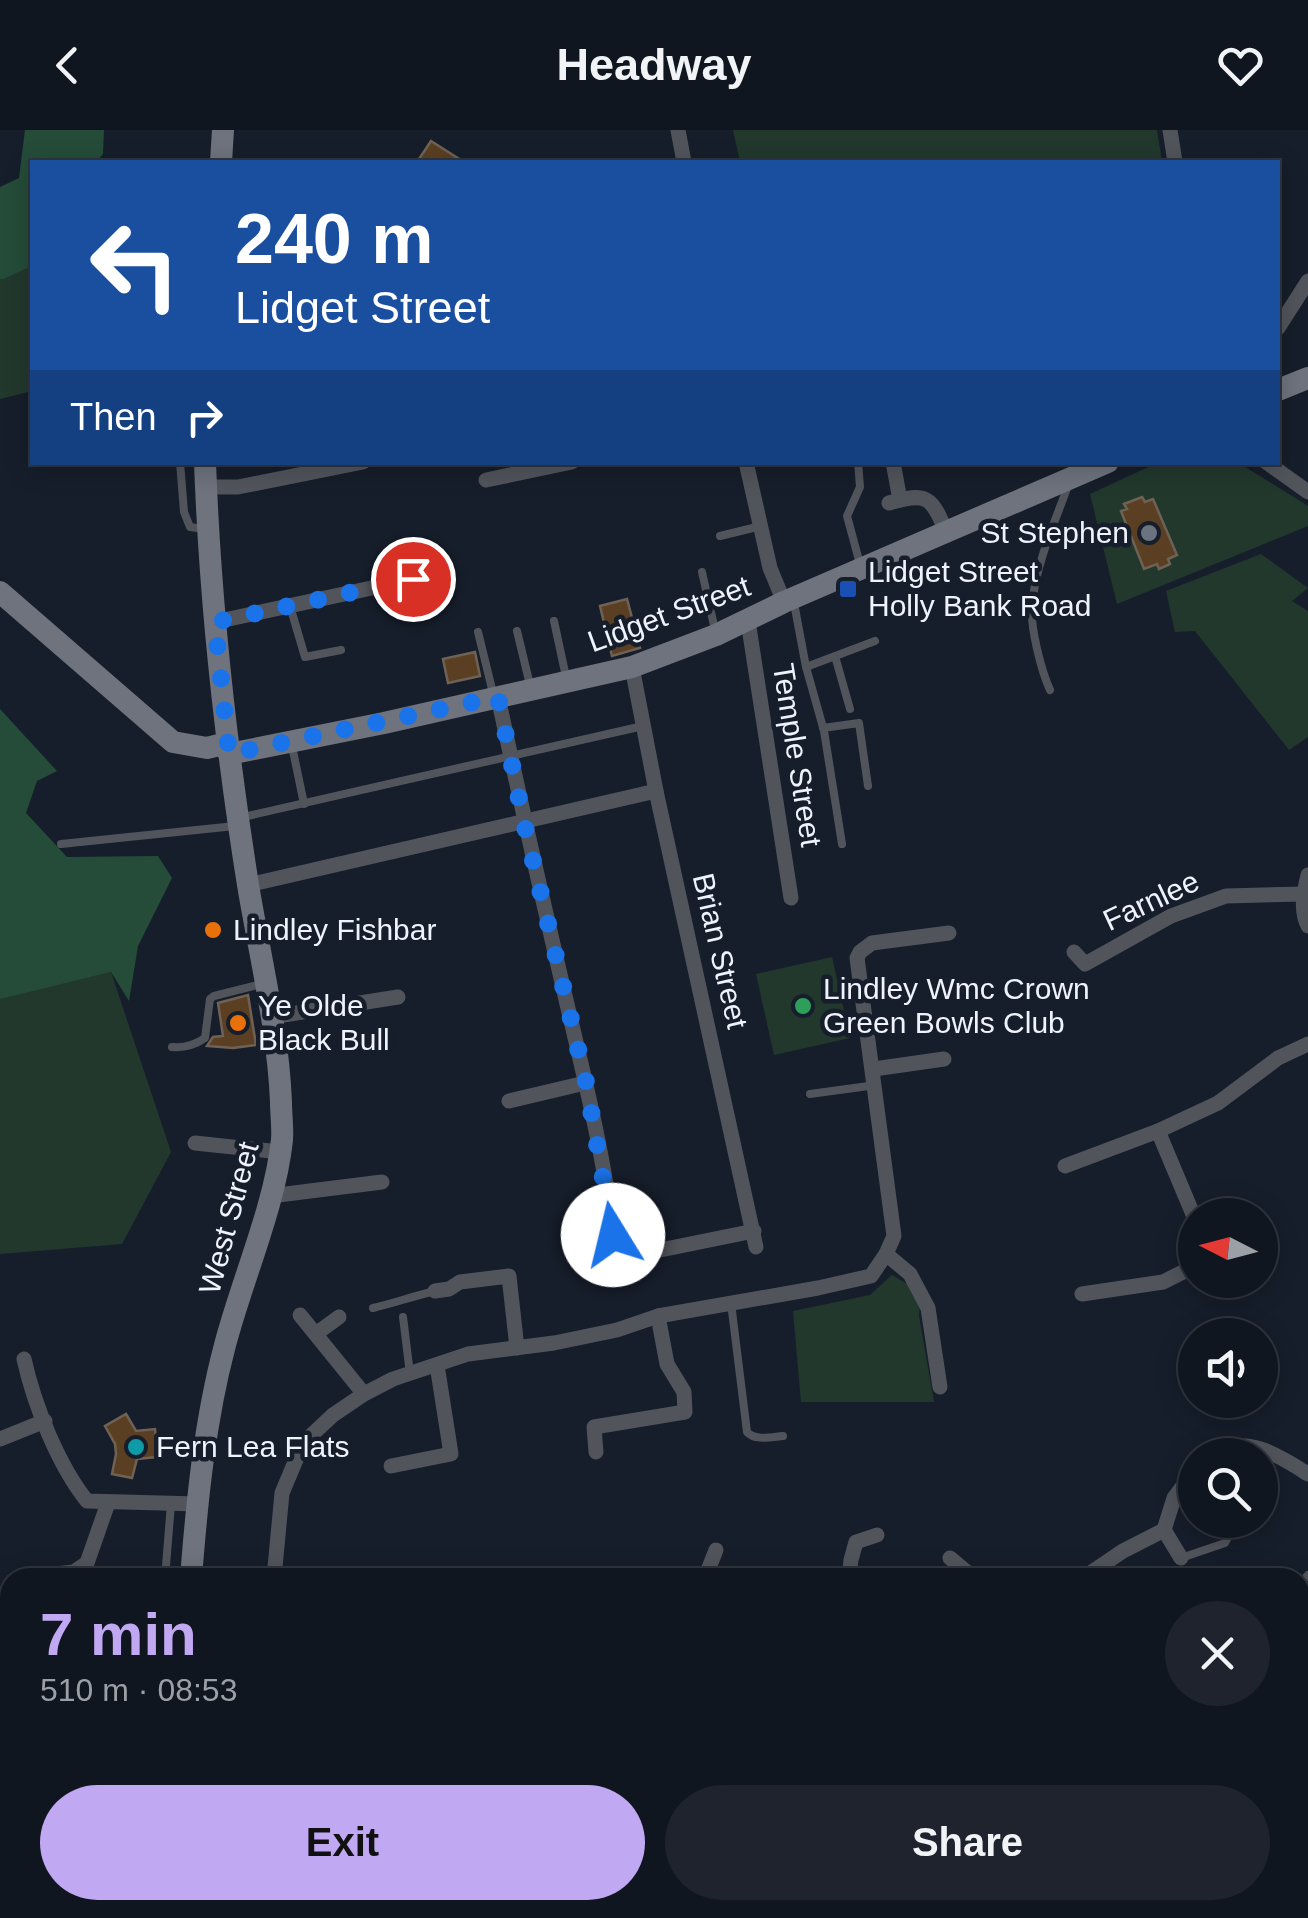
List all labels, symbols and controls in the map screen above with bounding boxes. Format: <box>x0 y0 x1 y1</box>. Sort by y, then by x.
icon: back <box>40 38 95 93</box>
icon: heart <box>1213 38 1268 93</box>
text: Headway <box>556 39 752 90</box>
icon: left <box>70 200 200 330</box>
text: 240 m <box>235 200 433 278</box>
text: Lidget Street <box>235 282 490 333</box>
icon: right <box>177 390 232 445</box>
text: Then <box>70 396 157 438</box>
place label: St Stephen <box>981 516 1129 549</box>
marker: St Stephen <box>1138 522 1160 544</box>
pin <box>371 537 456 622</box>
icon: arrive <box>386 552 441 607</box>
place label: Lidget Street Holly Bank Road <box>868 555 1091 622</box>
street label: Lidget Street <box>583 569 755 658</box>
marker: Lidget Street Holly Bank Road <box>837 578 859 600</box>
street label: Temple Street <box>767 661 828 850</box>
street label: Farnlee <box>1098 864 1204 937</box>
street label: Brian Street <box>687 870 755 1032</box>
place label: Lindley Fishbar <box>233 913 436 946</box>
marker: Lindley Fishbar <box>202 919 224 941</box>
place label: Lindley Wmc Crown Green Bowls Club <box>823 972 1090 1039</box>
place label: Ye Olde Black Bull <box>258 989 390 1056</box>
marker: Lindley Wmc Crown Green Bowls Club <box>792 995 814 1017</box>
marker: Ye Olde Black Bull <box>227 1012 249 1034</box>
street label: West Street <box>192 1138 265 1298</box>
position arrow <box>561 1183 665 1287</box>
north arrow <box>1178 1198 1278 1298</box>
map controls <box>1178 1198 1278 1538</box>
button: sound <box>1178 1318 1278 1418</box>
place label: Fern Lea Flats <box>156 1430 349 1463</box>
marker: Fern Lea Flats <box>125 1436 147 1458</box>
button: search <box>1178 1438 1278 1538</box>
text: 7 min <box>40 1601 197 1668</box>
button: close <box>1165 1601 1270 1706</box>
text: 510 m · 08:53 <box>40 1672 237 1708</box>
button: Exit <box>40 1785 645 1900</box>
button: Share <box>665 1785 1270 1900</box>

